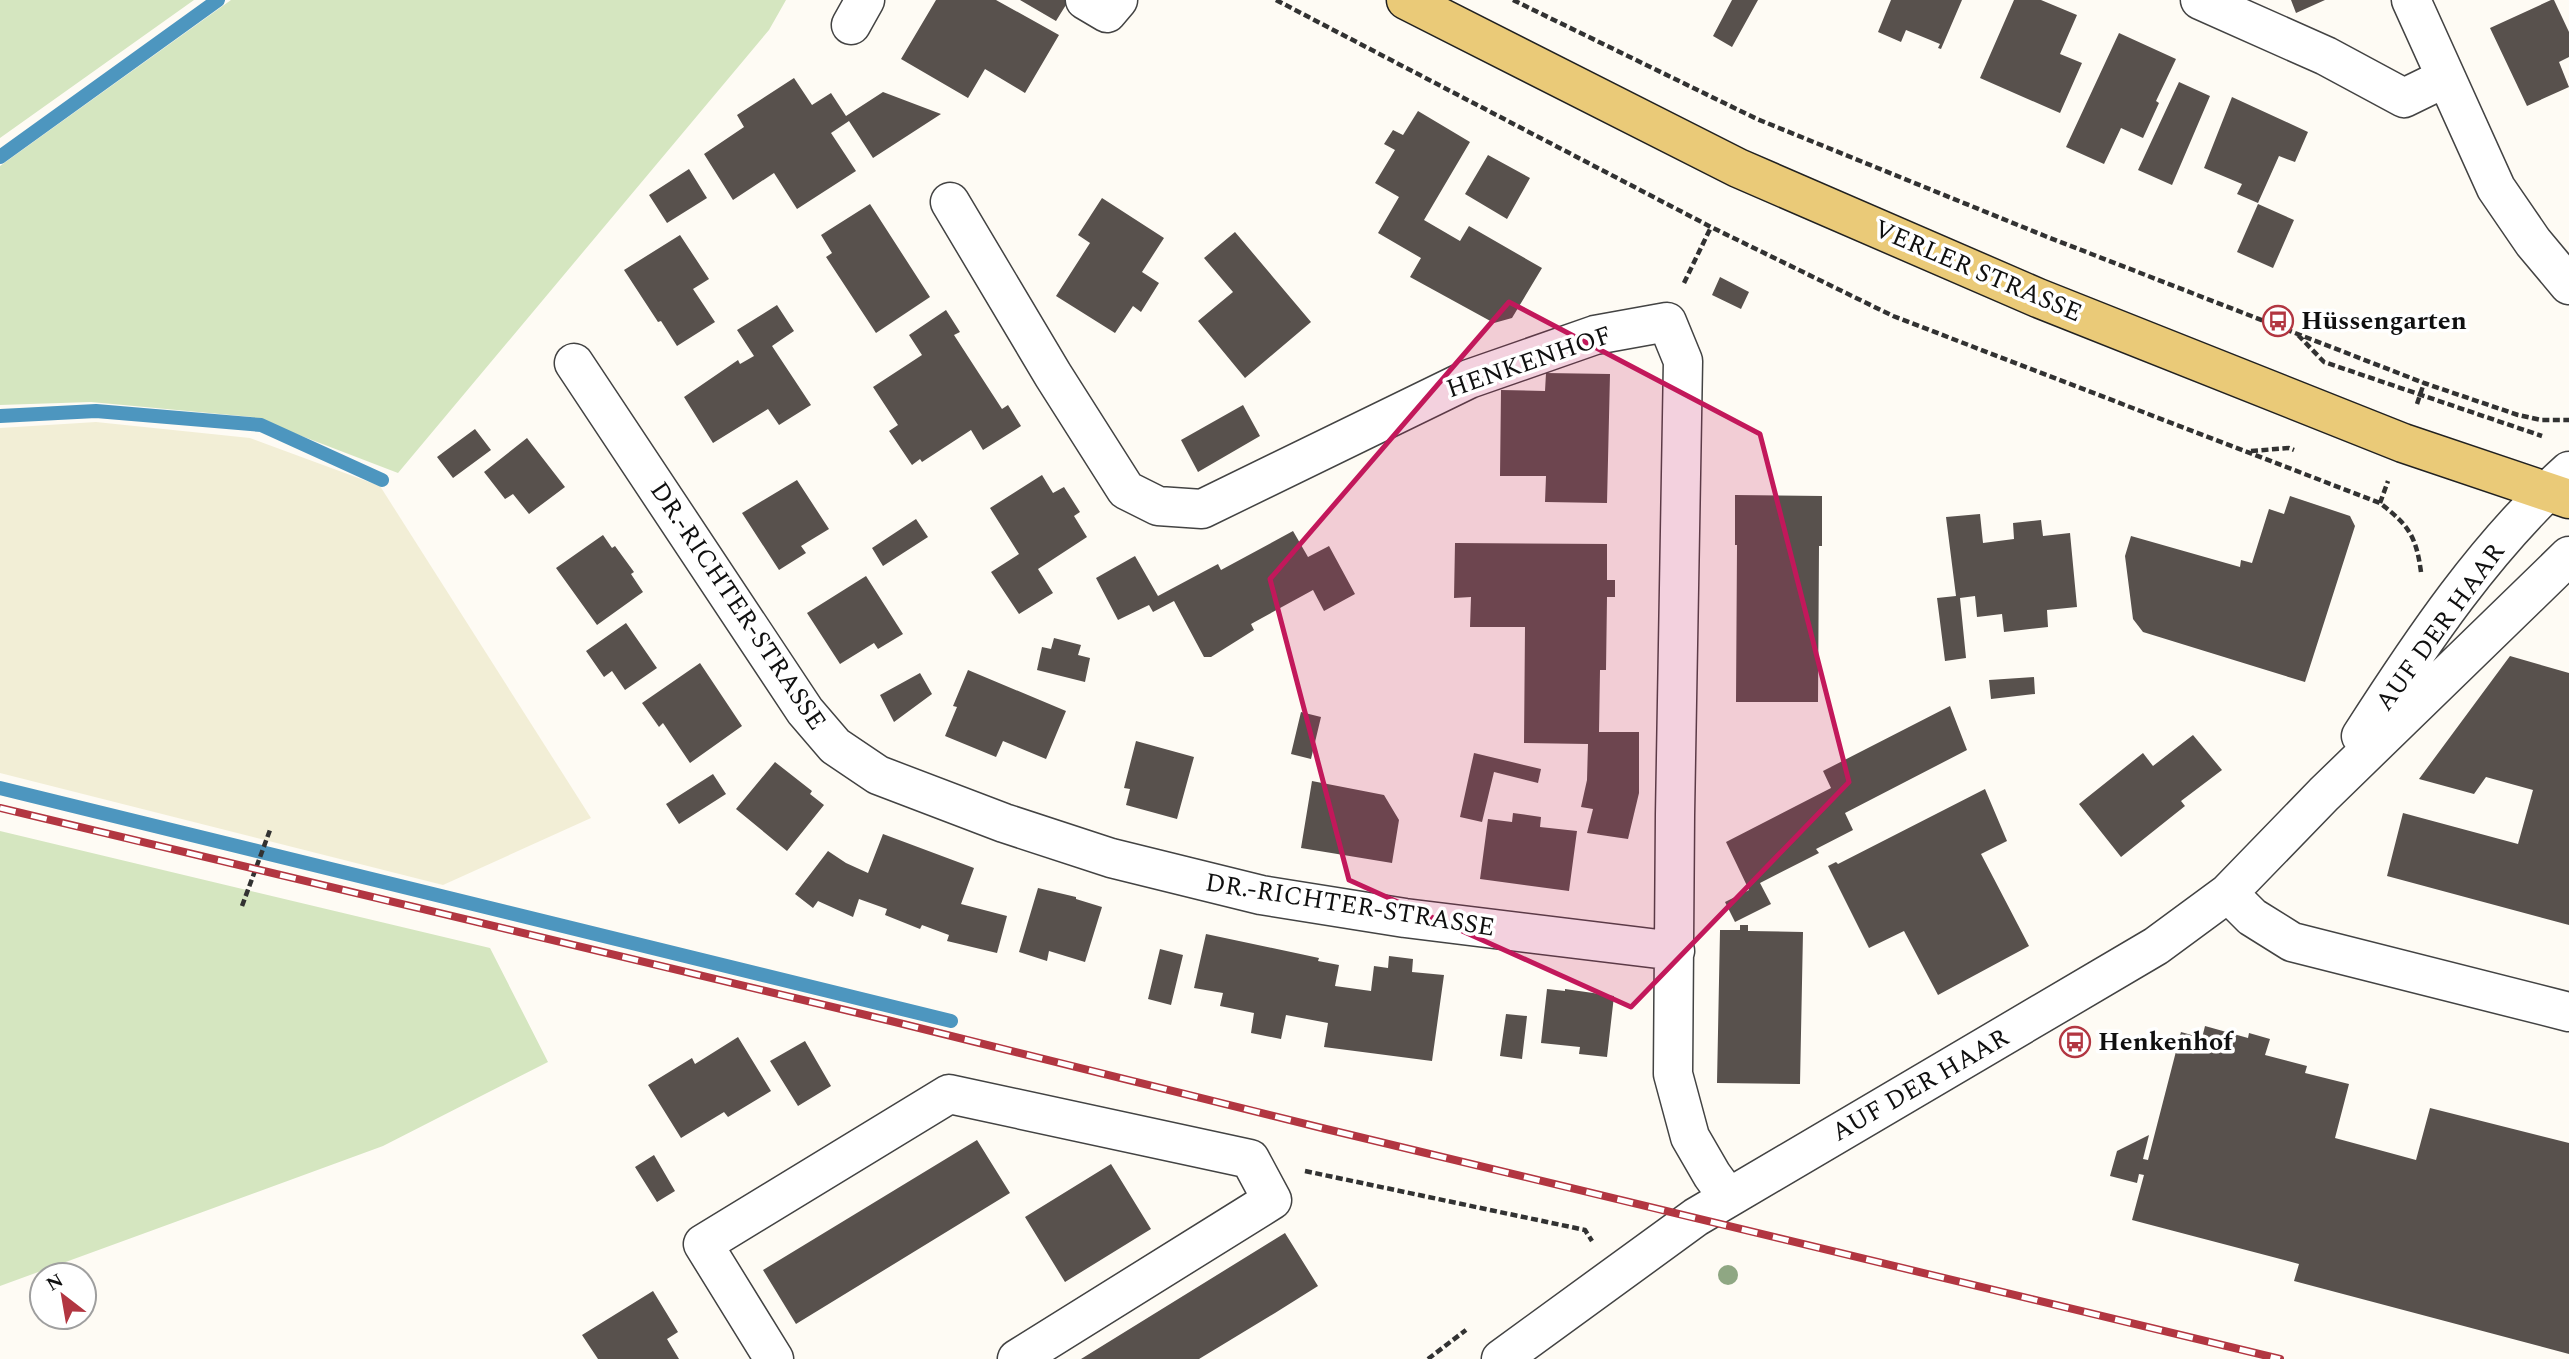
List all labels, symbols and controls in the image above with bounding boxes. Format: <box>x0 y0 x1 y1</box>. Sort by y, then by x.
street label: VERLER STRASSE <box>1868 209 2088 333</box>
place label: Hüssengarten <box>2301 301 2467 341</box>
bus stop icon: Hüssengarten <box>2261 304 2295 338</box>
street label: HENKENHOF <box>1441 315 1617 409</box>
street label: DR.-RICHTER-STRASSE <box>640 473 836 739</box>
street label: AUF DER HAAR <box>2365 534 2515 719</box>
street label: DR.-RICHTER-STRASSE <box>1202 862 1498 948</box>
street label: AUF DER HAAR <box>1824 1017 2017 1152</box>
place label: Henkenhof <box>2098 1022 2234 1062</box>
bus stop icon: Henkenhof <box>2058 1025 2092 1059</box>
north arrow <box>28 1261 98 1331</box>
text: N <box>41 1266 69 1299</box>

